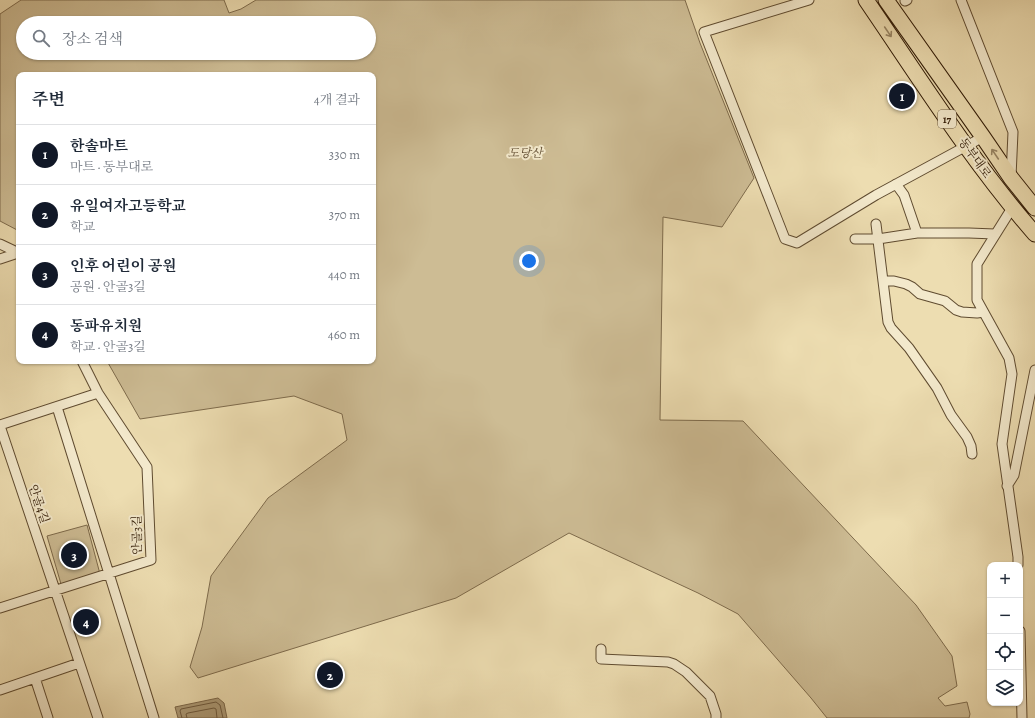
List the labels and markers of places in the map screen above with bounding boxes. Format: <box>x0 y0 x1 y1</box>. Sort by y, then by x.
pin: 1 <box>889 81 915 111</box>
pin: 3 <box>61 540 87 570</box>
pin: 4 <box>73 607 99 637</box>
pin: 2 <box>317 660 343 690</box>

